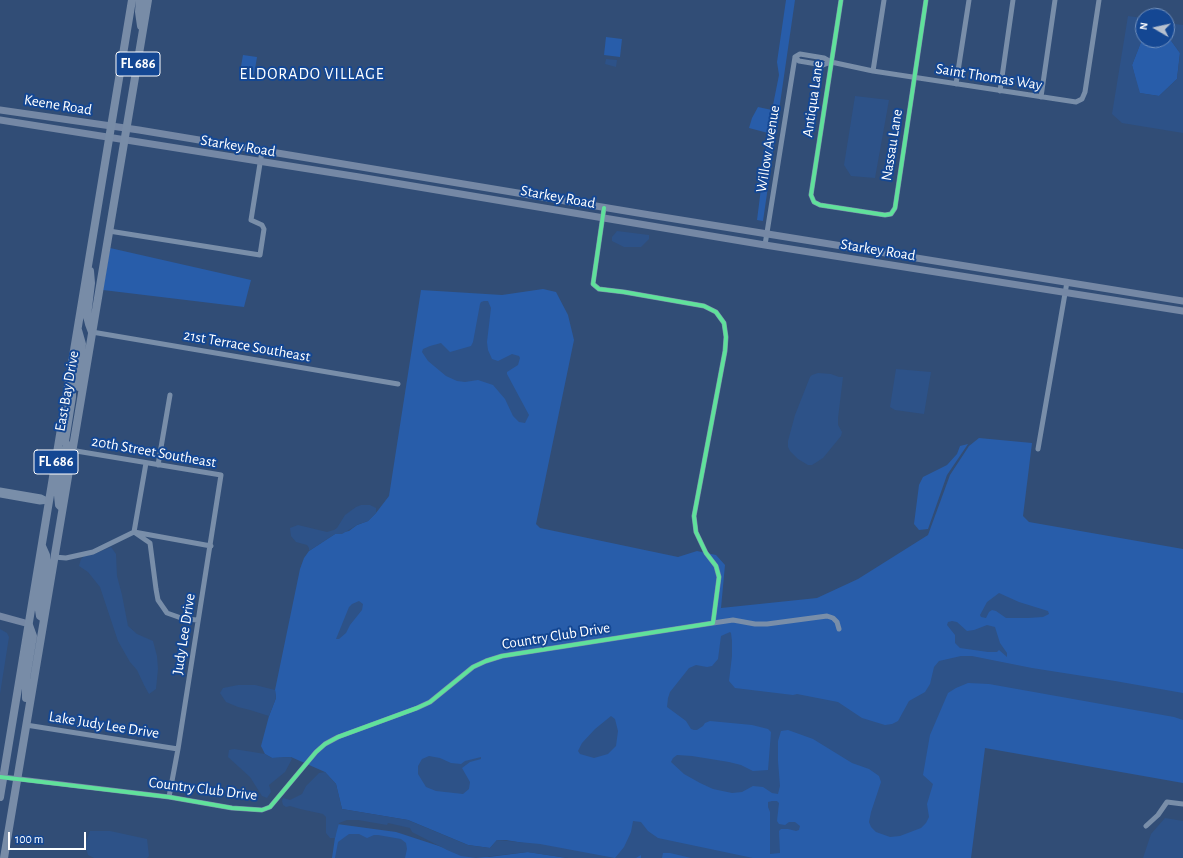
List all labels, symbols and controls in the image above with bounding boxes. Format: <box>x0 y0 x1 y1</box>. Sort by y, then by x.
north arrow <box>1135 8 1175 48</box>
text: N <box>1138 22 1150 31</box>
road number: FL 686 <box>116 52 160 76</box>
street label: Antiqua Lane <box>799 60 827 138</box>
street label: Saint Thomas Way <box>935 60 1043 94</box>
district label: ELDORADO VILLAGE <box>239 64 385 84</box>
street label: Keene Road <box>23 91 93 119</box>
street label: Willow Avenue <box>752 104 784 194</box>
street label: Nassau Lane <box>877 108 907 182</box>
street label: Starkey Road <box>199 131 277 161</box>
street label: Starkey Road <box>519 182 597 212</box>
street label: Starkey Road <box>839 235 917 265</box>
street label: 21st Terrace Southeast <box>182 326 312 366</box>
street label: East Bay Drive <box>51 349 83 433</box>
street label: 20th Street Southeast <box>90 432 218 472</box>
road number: FL 686 <box>34 450 78 474</box>
street label: Judy Lee Drive <box>169 592 199 676</box>
street label: Country Club Drive <box>501 619 611 653</box>
street label: Lake Judy Lee Drive <box>48 707 160 743</box>
street label: Country Club Drive <box>148 773 258 805</box>
scale bar <box>10 824 88 850</box>
text: 100 m <box>15 833 43 845</box>

